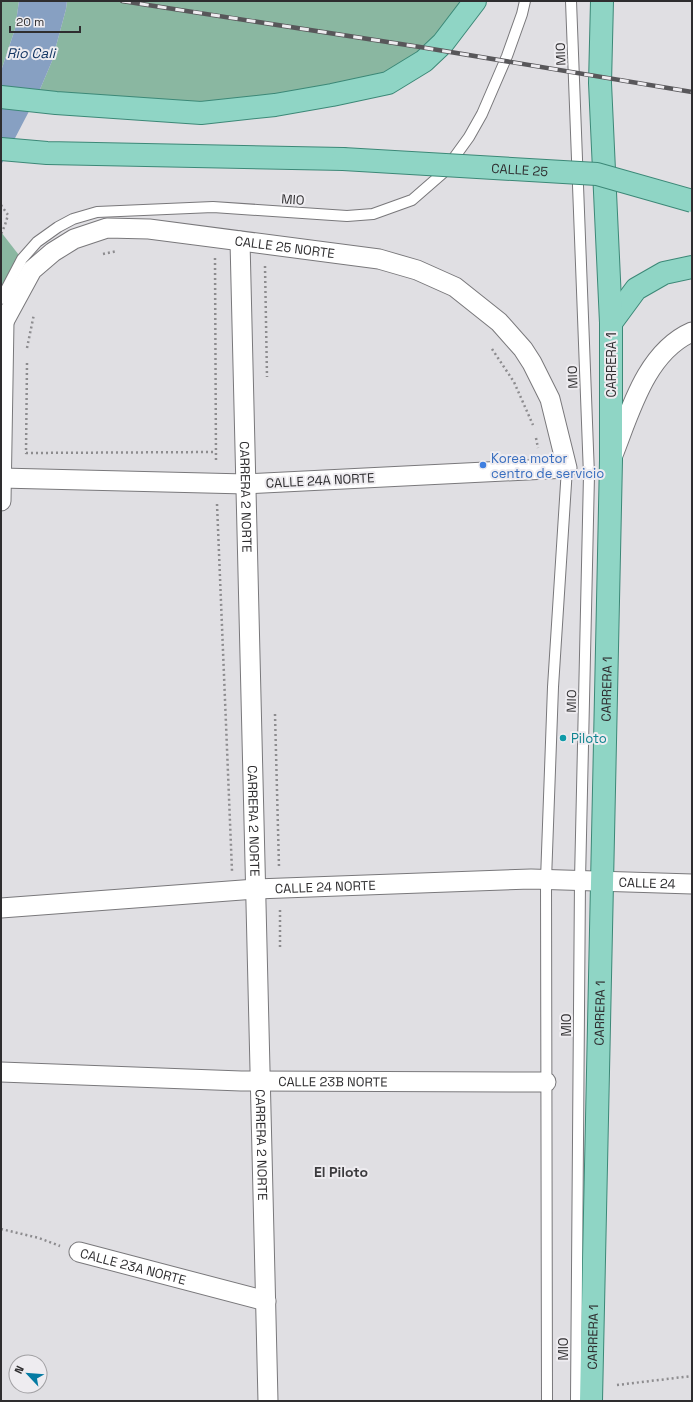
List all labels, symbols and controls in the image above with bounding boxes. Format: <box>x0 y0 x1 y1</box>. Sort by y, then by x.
scale bar <box>10 8 80 34</box>
text: 20 m <box>16 14 44 30</box>
street label: MIO <box>552 42 569 66</box>
water label: Rio Cali <box>7 44 57 62</box>
street label: CALLE 25 <box>491 160 549 180</box>
street label: MIO <box>281 190 305 209</box>
street label: CALLE 25 NORTE <box>234 232 336 262</box>
street label: CARRERA 1 <box>603 332 620 398</box>
street label: MIO <box>564 365 581 389</box>
street label: CARRERA 2 NORTE <box>236 441 256 553</box>
place label: Korea motor centro de servicio <box>491 450 604 482</box>
marker: Korea motor centro de servicio <box>478 460 488 470</box>
street label: CALLE 24A NORTE <box>265 469 375 492</box>
street label: CARRERA 1 <box>597 656 616 722</box>
street label: MIO <box>563 689 580 713</box>
place label: Piloto <box>571 730 607 747</box>
marker: Piloto <box>558 733 568 743</box>
street label: CARRERA 2 NORTE <box>244 765 263 877</box>
street label: CALLE 24 <box>618 874 676 892</box>
street label: CALLE 24 NORTE <box>275 877 376 897</box>
street label: CARRERA 1 <box>591 980 609 1046</box>
street label: MIO <box>558 1013 575 1037</box>
street label: CALLE 23B NORTE <box>278 1073 388 1090</box>
street label: CARRERA 2 NORTE <box>251 1089 271 1201</box>
district label: El Piloto <box>314 1163 368 1181</box>
street label: CALLE 23A NORTE <box>78 1245 188 1289</box>
street label: CARRERA 1 <box>584 1304 602 1370</box>
street label: MIO <box>555 1337 572 1361</box>
north arrow <box>8 1354 48 1394</box>
text: N <box>11 1363 27 1376</box>

